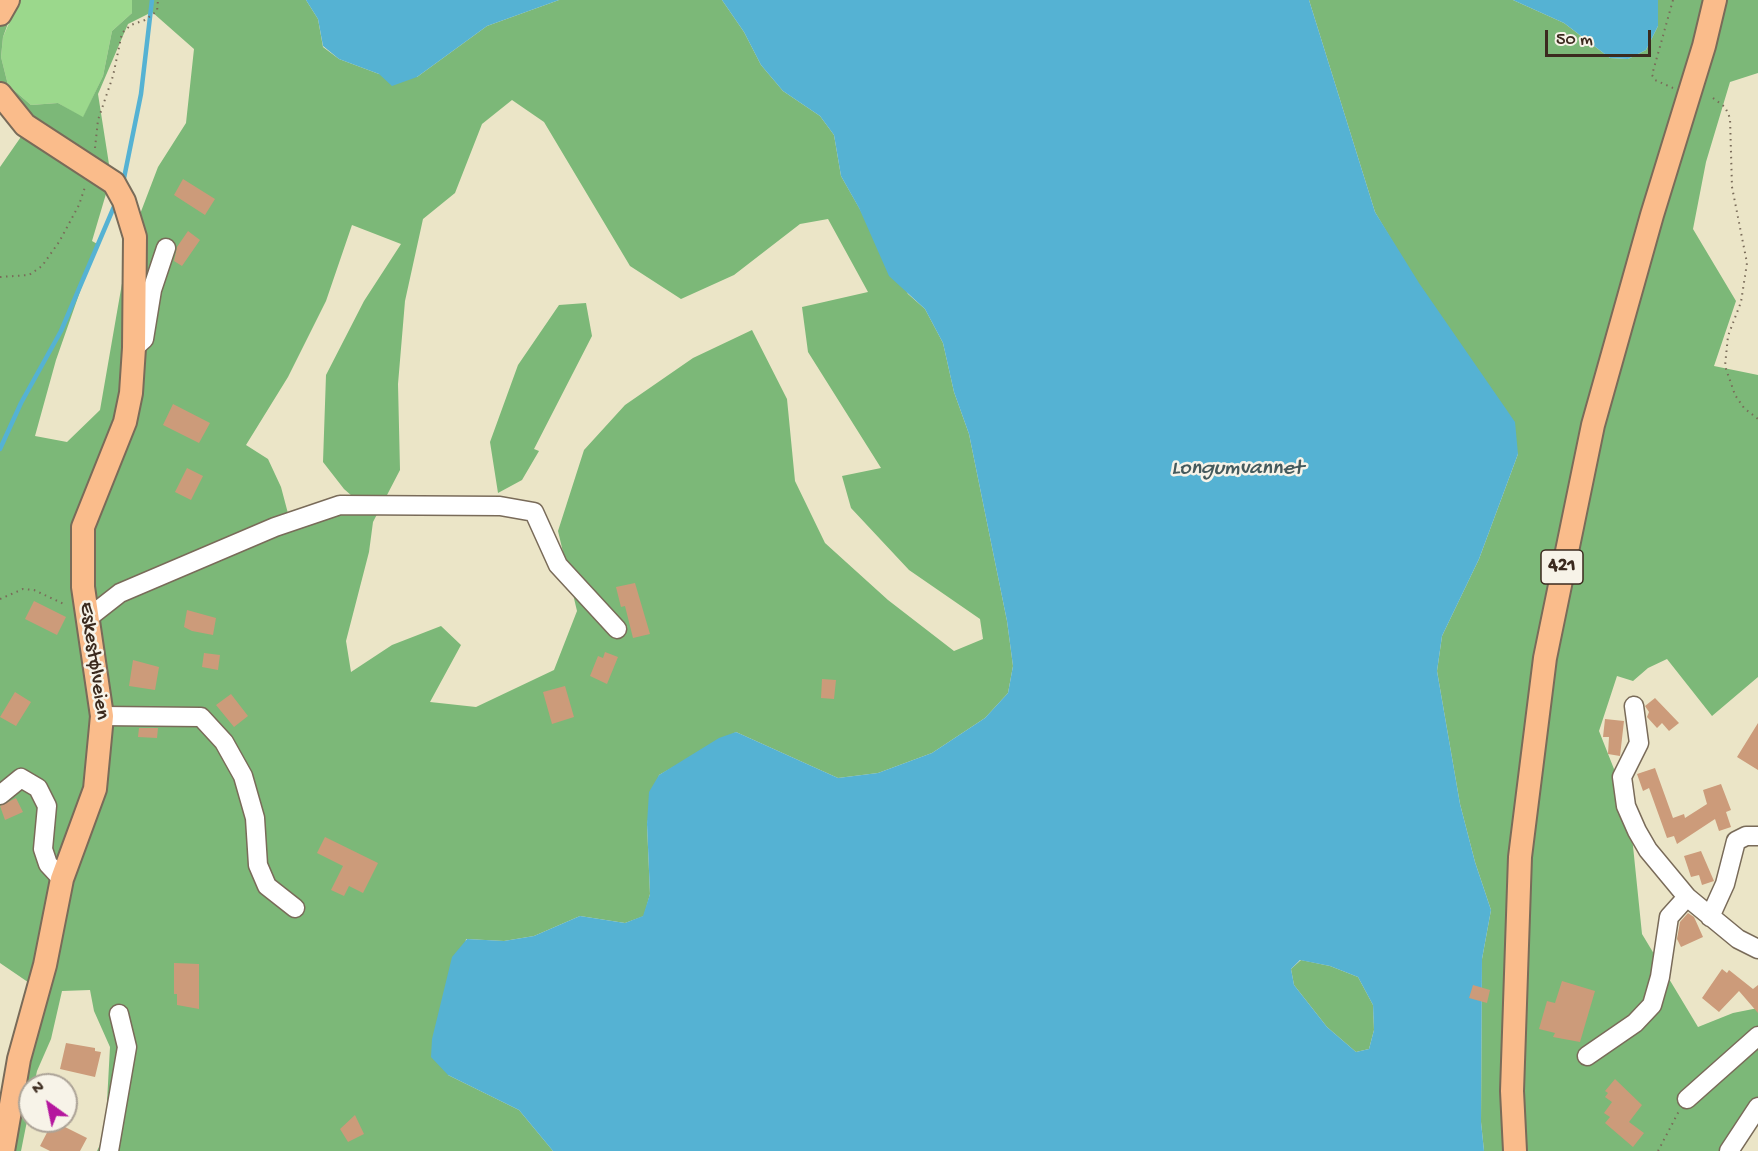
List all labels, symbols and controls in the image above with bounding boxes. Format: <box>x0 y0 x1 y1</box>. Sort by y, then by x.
scale bar <box>1548 18 1654 56</box>
text: 50 m <box>1556 30 1593 51</box>
water label: Longumvannet <box>1171 457 1303 483</box>
road number: 421 <box>1541 550 1583 584</box>
street label: Eskestølveien <box>72 601 114 721</box>
north arrow <box>18 1073 78 1133</box>
text: N <box>29 1078 49 1100</box>

